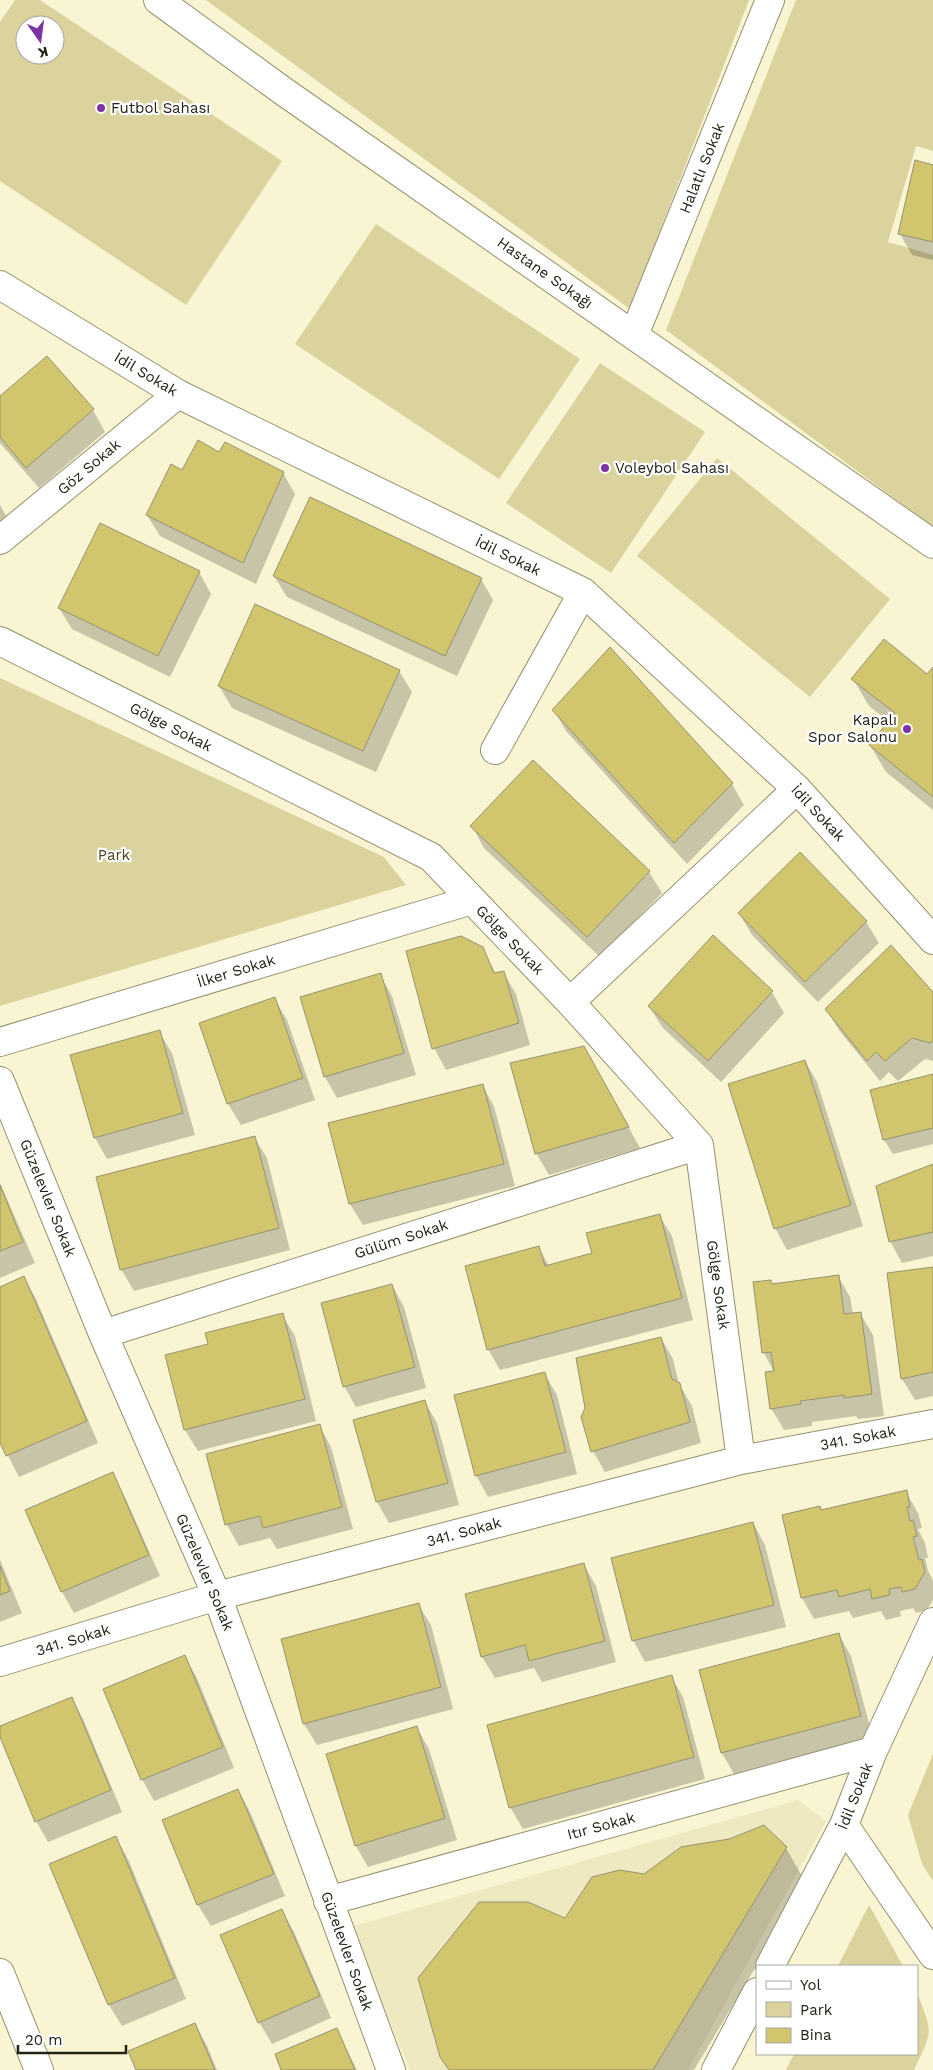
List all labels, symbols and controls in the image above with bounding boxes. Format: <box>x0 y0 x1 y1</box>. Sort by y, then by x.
north arrow <box>15 15 65 65</box>
text: K <box>36 44 50 62</box>
place label: Futbol Sahası <box>111 99 210 117</box>
marker: Futbol Sahası <box>95 102 107 114</box>
street label: Halatlı Sokak <box>676 120 729 216</box>
street label: Hastane Sokağı <box>494 233 596 313</box>
street label: İdil Sokak <box>111 348 181 400</box>
street label: Göz Sokak <box>54 435 125 499</box>
place label: Voleybol Sahası <box>615 459 729 477</box>
marker: Voleybol Sahası <box>599 462 611 474</box>
street label: İdil Sokak <box>472 532 544 580</box>
street label: Gölge Sokak <box>127 699 216 756</box>
place label: Kapalı Spor Salonu <box>808 711 897 746</box>
marker: Kapalı Spor Salonu <box>901 723 913 735</box>
street label: İdil Sokak <box>787 781 849 845</box>
park label: Park <box>98 846 131 864</box>
street label: Gölge Sokak <box>472 901 548 979</box>
street label: İlker Sokak <box>195 950 278 991</box>
street label: Güzelevler Sokak <box>16 1136 80 1260</box>
street label: Gülüm Sokak <box>352 1215 451 1263</box>
street label: Gölge Sokak <box>703 1239 733 1331</box>
street label: 341. Sokak <box>819 1422 898 1454</box>
street label: Güzelevler Sokak <box>172 1511 238 1634</box>
street label: 341. Sokak <box>425 1513 504 1551</box>
street label: 341. Sokak <box>34 1620 113 1660</box>
street label: İdil Sokak <box>833 1759 877 1832</box>
street label: Itır Sokak <box>565 1808 637 1844</box>
street label: Güzelevler Sokak <box>317 1889 377 2014</box>
legend <box>756 1965 918 2055</box>
text: Yol <box>800 1976 822 1994</box>
text: Park <box>800 2001 833 2019</box>
scale bar <box>18 2022 125 2054</box>
text: Bina <box>800 2026 832 2044</box>
text: 20 m <box>25 2031 63 2049</box>

